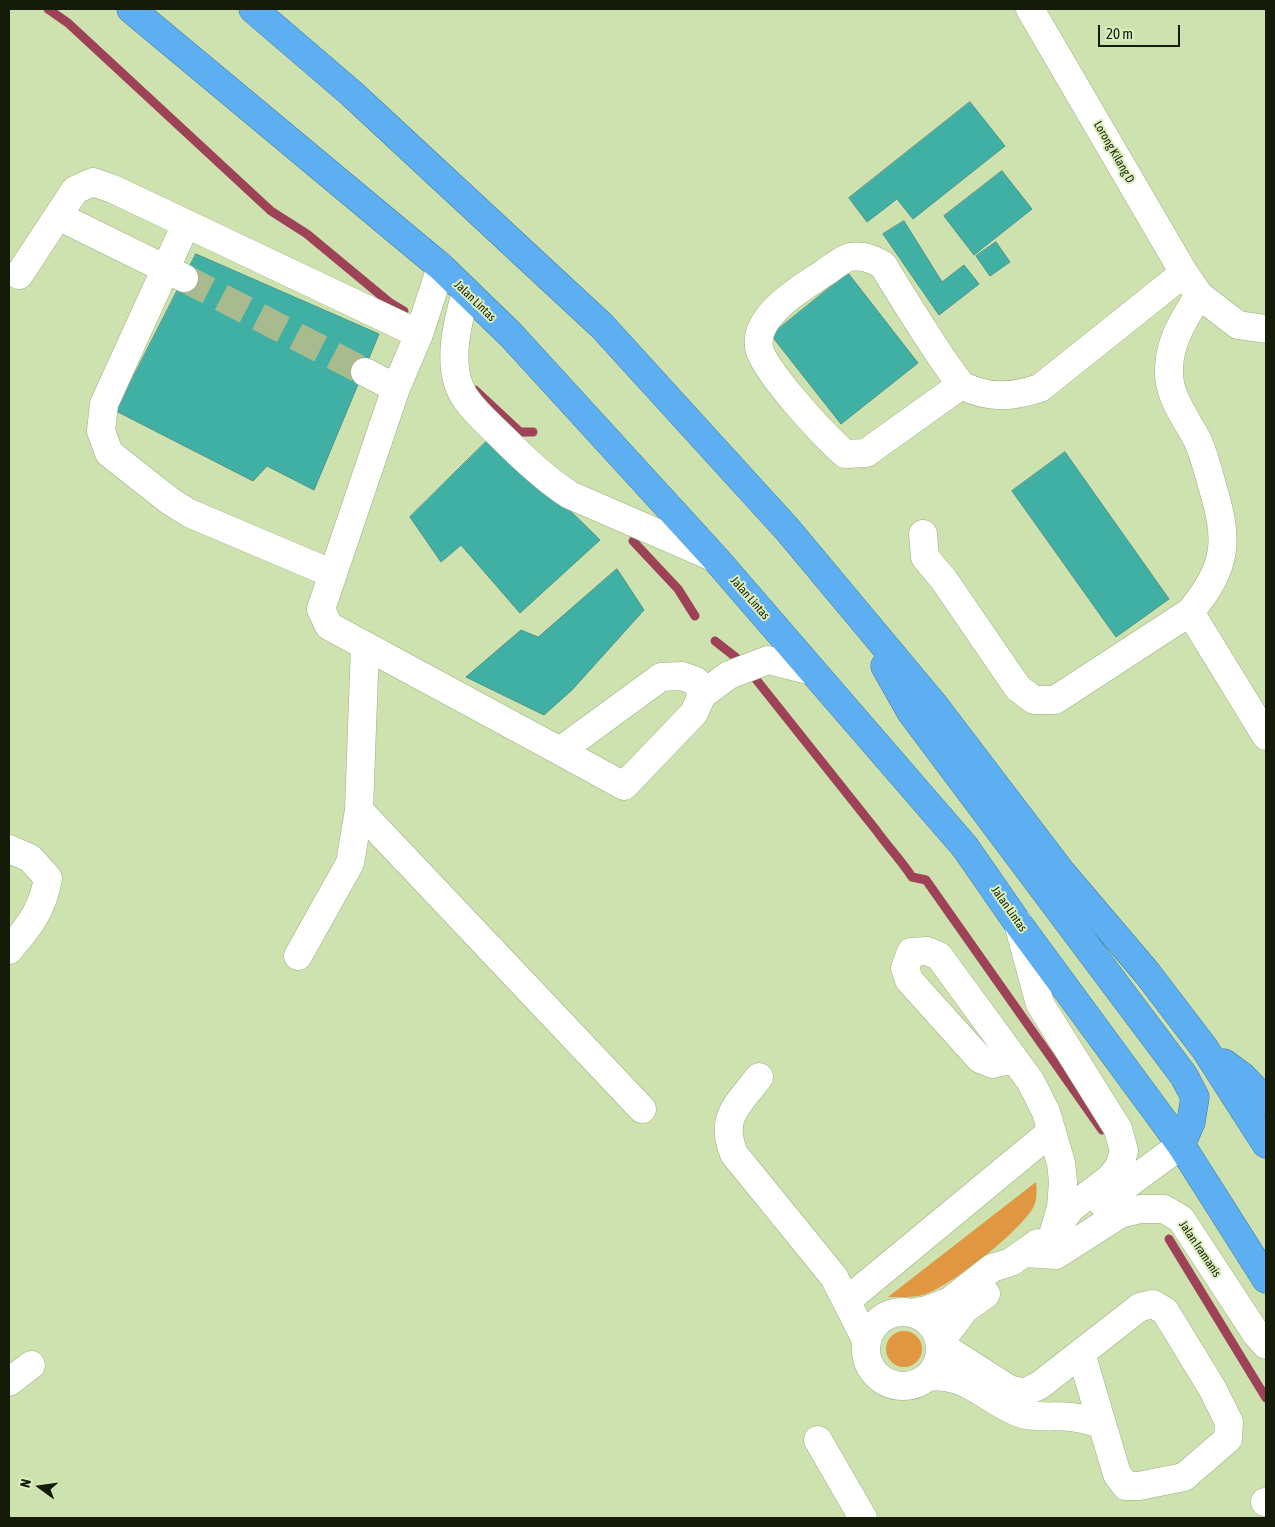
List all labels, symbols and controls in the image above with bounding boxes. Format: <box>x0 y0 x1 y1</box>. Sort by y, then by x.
scale bar <box>1100 15 1182 47</box>
text: 20 m <box>1106 25 1133 42</box>
street label: Lorong Kilang D <box>1091 119 1137 185</box>
street label: Jalan Lintas <box>451 278 499 324</box>
street label: Jalan Lintas <box>727 574 773 622</box>
street label: Jalan Lintas <box>988 884 1030 934</box>
street label: Jalan Iramanis <box>1176 1218 1224 1280</box>
north arrow <box>15 1462 65 1512</box>
text: N <box>17 1477 34 1489</box>

